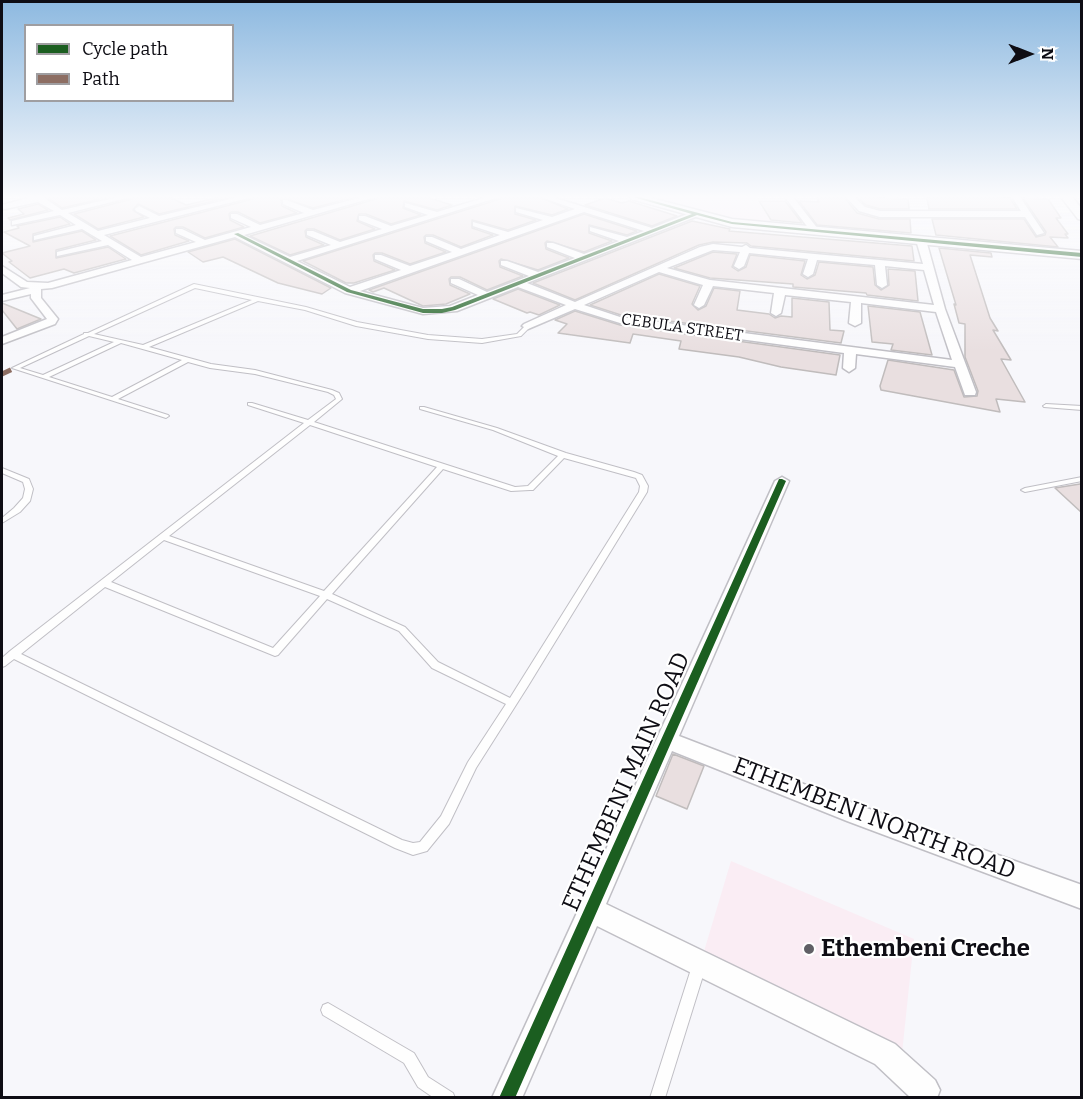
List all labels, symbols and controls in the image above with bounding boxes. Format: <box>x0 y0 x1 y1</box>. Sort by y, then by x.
legend <box>24 24 234 102</box>
north arrow <box>999 24 1059 84</box>
text: Cycle path <box>82 38 168 60</box>
text: N <box>1038 48 1057 60</box>
text: Path <box>82 68 120 90</box>
street label: CEBULA STREET <box>620 310 744 346</box>
street label: ETHEMBENI MAIN ROAD <box>557 648 697 916</box>
street label: ETHEMBENI NORTH ROAD <box>729 752 1019 886</box>
place label: Ethembeni Creche <box>821 935 1030 963</box>
marker: Ethembeni Creche <box>802 942 816 956</box>

